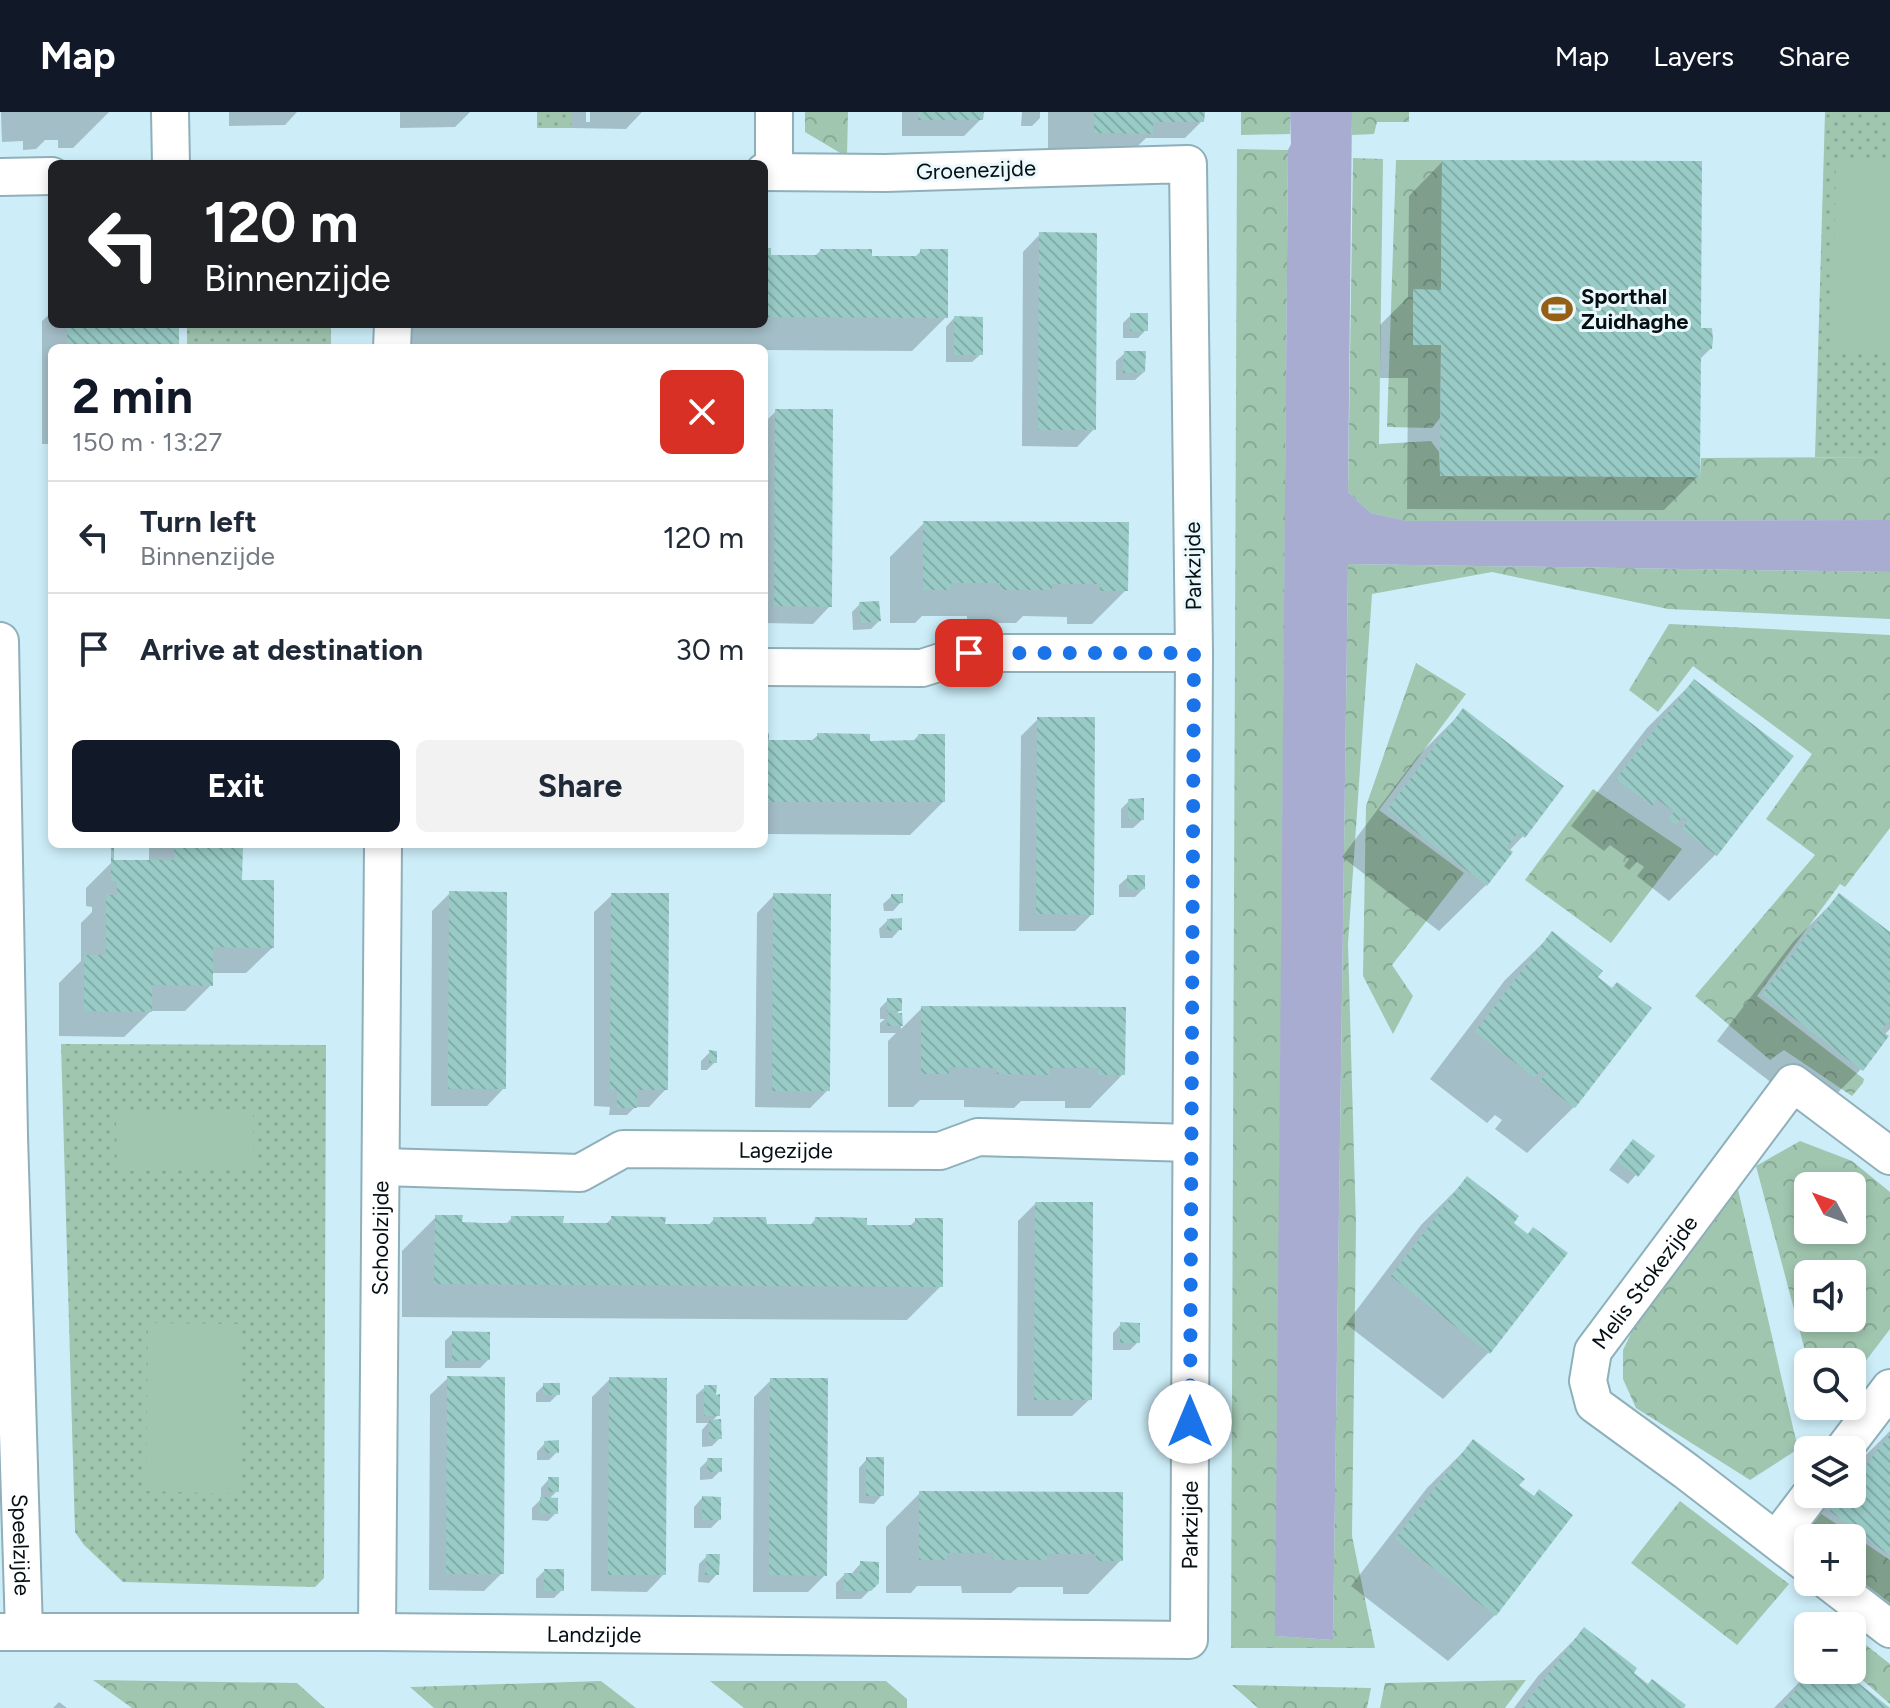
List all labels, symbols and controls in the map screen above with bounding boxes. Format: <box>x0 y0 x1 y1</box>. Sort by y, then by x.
text: Map <box>40 33 116 79</box>
text: Map <box>1555 39 1609 73</box>
text: Layers <box>1653 39 1734 73</box>
text: Share <box>1778 39 1850 73</box>
street label: Groenezijde <box>916 154 1036 186</box>
text: 120 m <box>204 189 359 256</box>
icon: left <box>72 192 176 296</box>
text: Binnenzijde <box>204 257 391 300</box>
place label: Sporthal Zuidhaghe <box>1581 283 1688 335</box>
sports icon: Sporthal Zuidhaghe <box>1540 292 1574 326</box>
text: 2 min <box>72 367 193 425</box>
button: close <box>660 370 744 454</box>
text: 150 m · 13:27 <box>72 426 222 458</box>
text: Turn left <box>140 503 257 540</box>
icon: left <box>72 515 116 559</box>
text: 120 m <box>663 519 744 556</box>
street label: Parkzijde <box>1179 521 1207 611</box>
text: Binnenzijde <box>140 540 275 572</box>
pin <box>935 619 1003 687</box>
icon: arrive <box>72 627 116 671</box>
text: Arrive at destination <box>140 631 423 668</box>
text: 30 m <box>676 631 744 668</box>
icon: arrive <box>947 631 991 675</box>
button: Exit <box>72 740 400 832</box>
button: Share <box>416 740 744 832</box>
street label: Lagezijde <box>738 1136 833 1164</box>
north arrow <box>1794 1172 1866 1244</box>
map controls <box>1794 1172 1866 1684</box>
street label: Schoolzijde <box>366 1180 394 1296</box>
street label: Melis Stokezijde <box>1586 1210 1703 1354</box>
button: sound <box>1794 1260 1866 1332</box>
button: search <box>1794 1348 1866 1420</box>
position arrow <box>1148 1380 1232 1464</box>
button: layers <box>1794 1436 1866 1508</box>
street label: Parkzijde <box>1176 1481 1203 1569</box>
street label: Speelzijde <box>6 1493 36 1596</box>
button: + <box>1794 1524 1866 1596</box>
button: − <box>1794 1612 1866 1684</box>
street label: Landzijde <box>547 1620 641 1648</box>

